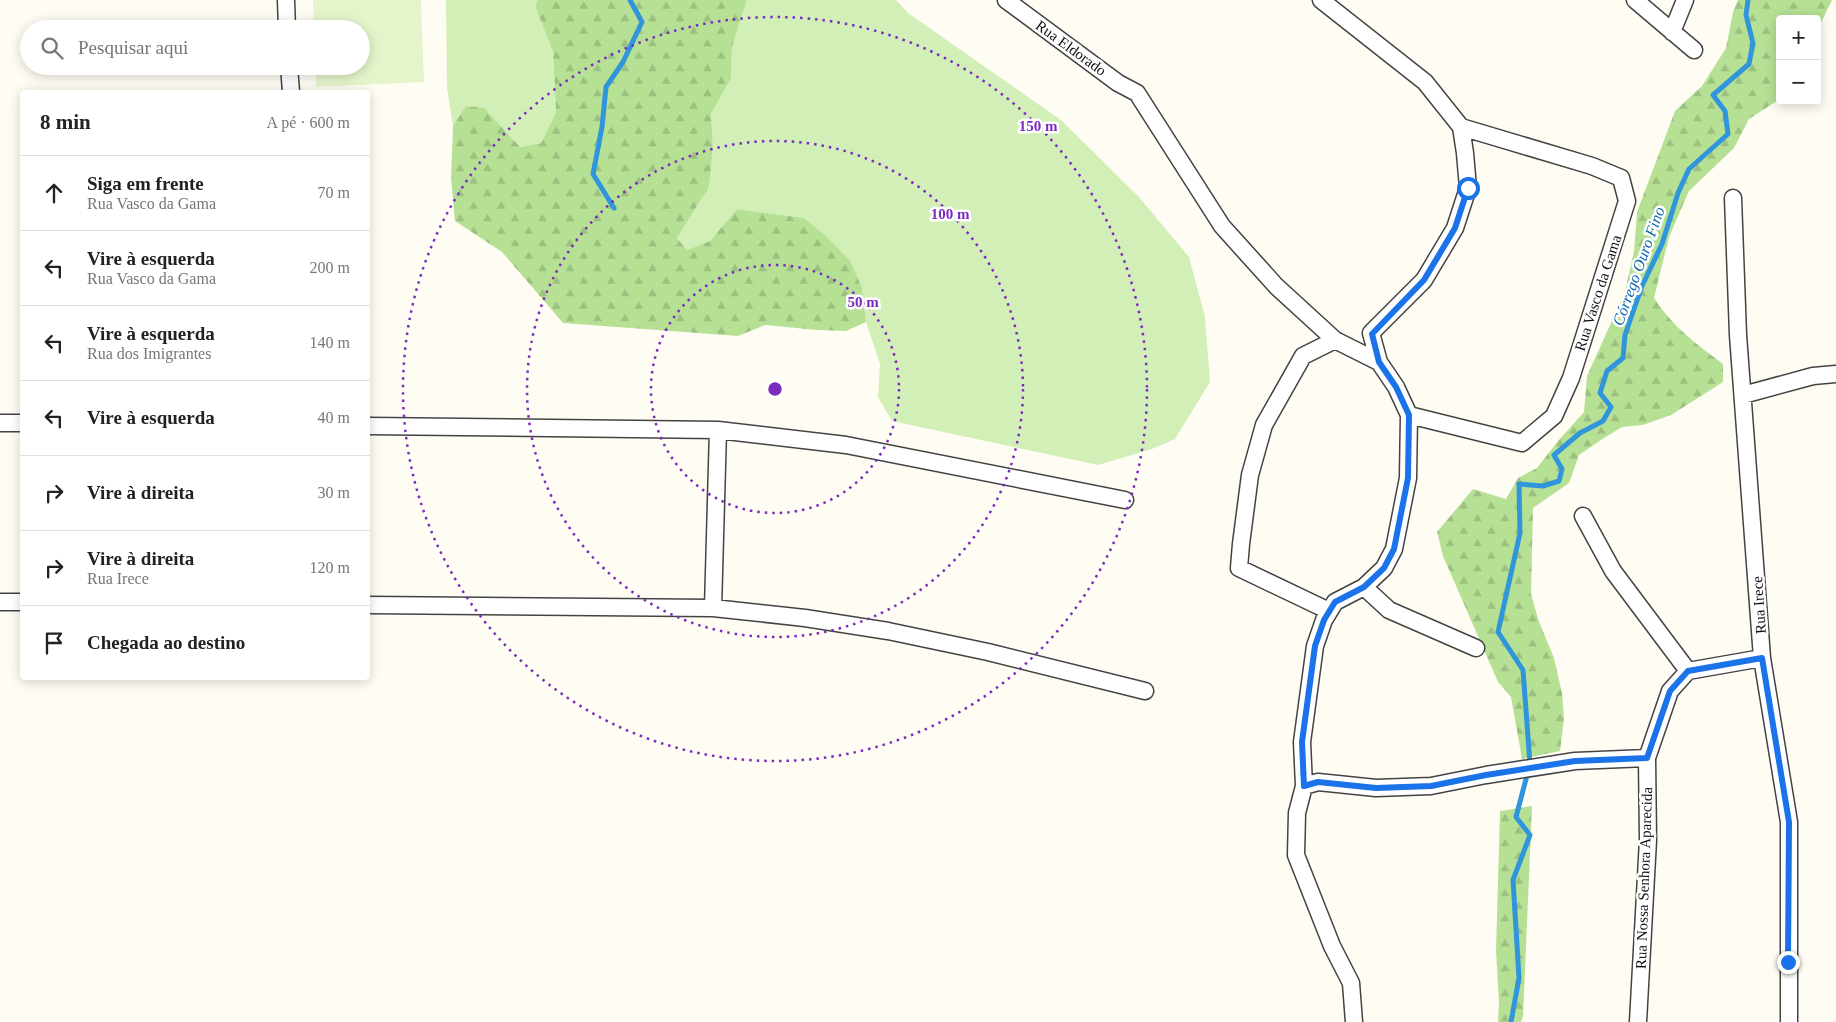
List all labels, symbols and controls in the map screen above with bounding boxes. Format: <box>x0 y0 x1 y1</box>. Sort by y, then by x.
map controls <box>1776 15 1821 105</box>
button: + <box>1776 15 1821 60</box>
street label: Rua Eldorado <box>1033 17 1109 79</box>
search box <box>20 20 370 75</box>
icon: search <box>38 34 66 62</box>
text: Pesquisar aqui <box>78 37 188 58</box>
button: − <box>1776 60 1821 105</box>
text: 8 min <box>40 110 91 134</box>
text: A pé · 600 m <box>266 114 350 131</box>
text: 150 m <box>1019 118 1058 134</box>
text: Siga em frente <box>87 173 204 194</box>
route start <box>1457 177 1480 200</box>
icon: ahead <box>40 179 68 207</box>
text: 70 m <box>318 184 350 201</box>
text: Rua Vasco da Gama <box>87 195 216 212</box>
water label: Córrego Ouro Fino <box>1609 205 1669 328</box>
text: 100 m <box>931 206 970 222</box>
street label: Rua Vasco da Gama <box>1572 233 1624 353</box>
text: Vire à esquerda <box>87 248 215 269</box>
icon: left <box>40 254 68 282</box>
text: 200 m <box>310 259 350 276</box>
text: Rua Vasco da Gama <box>87 270 216 287</box>
text: 50 m <box>847 294 879 310</box>
text: Vire à esquerda <box>87 323 215 344</box>
icon: left <box>40 329 68 357</box>
text: 140 m <box>310 334 350 351</box>
text: Rua dos Imigrantes <box>87 345 211 362</box>
centre of rings <box>766 380 784 398</box>
icon: left <box>40 404 68 432</box>
text: Vire à esquerda <box>87 407 215 428</box>
text: 40 m <box>318 409 350 426</box>
icon: right <box>40 479 68 507</box>
text: Vire à direita <box>87 482 194 503</box>
text: 30 m <box>318 484 350 501</box>
text: Vire à direita <box>87 548 194 569</box>
icon: right <box>40 554 68 582</box>
text: 120 m <box>310 559 350 576</box>
text: Rua Irece <box>87 570 149 587</box>
street label: Rua Irece <box>1749 575 1769 634</box>
icon: arrive <box>40 629 68 657</box>
text: Chegada ao destino <box>87 632 245 653</box>
street label: Rua Nossa Senhora Aparecida <box>1633 786 1655 969</box>
route end <box>1777 951 1800 974</box>

